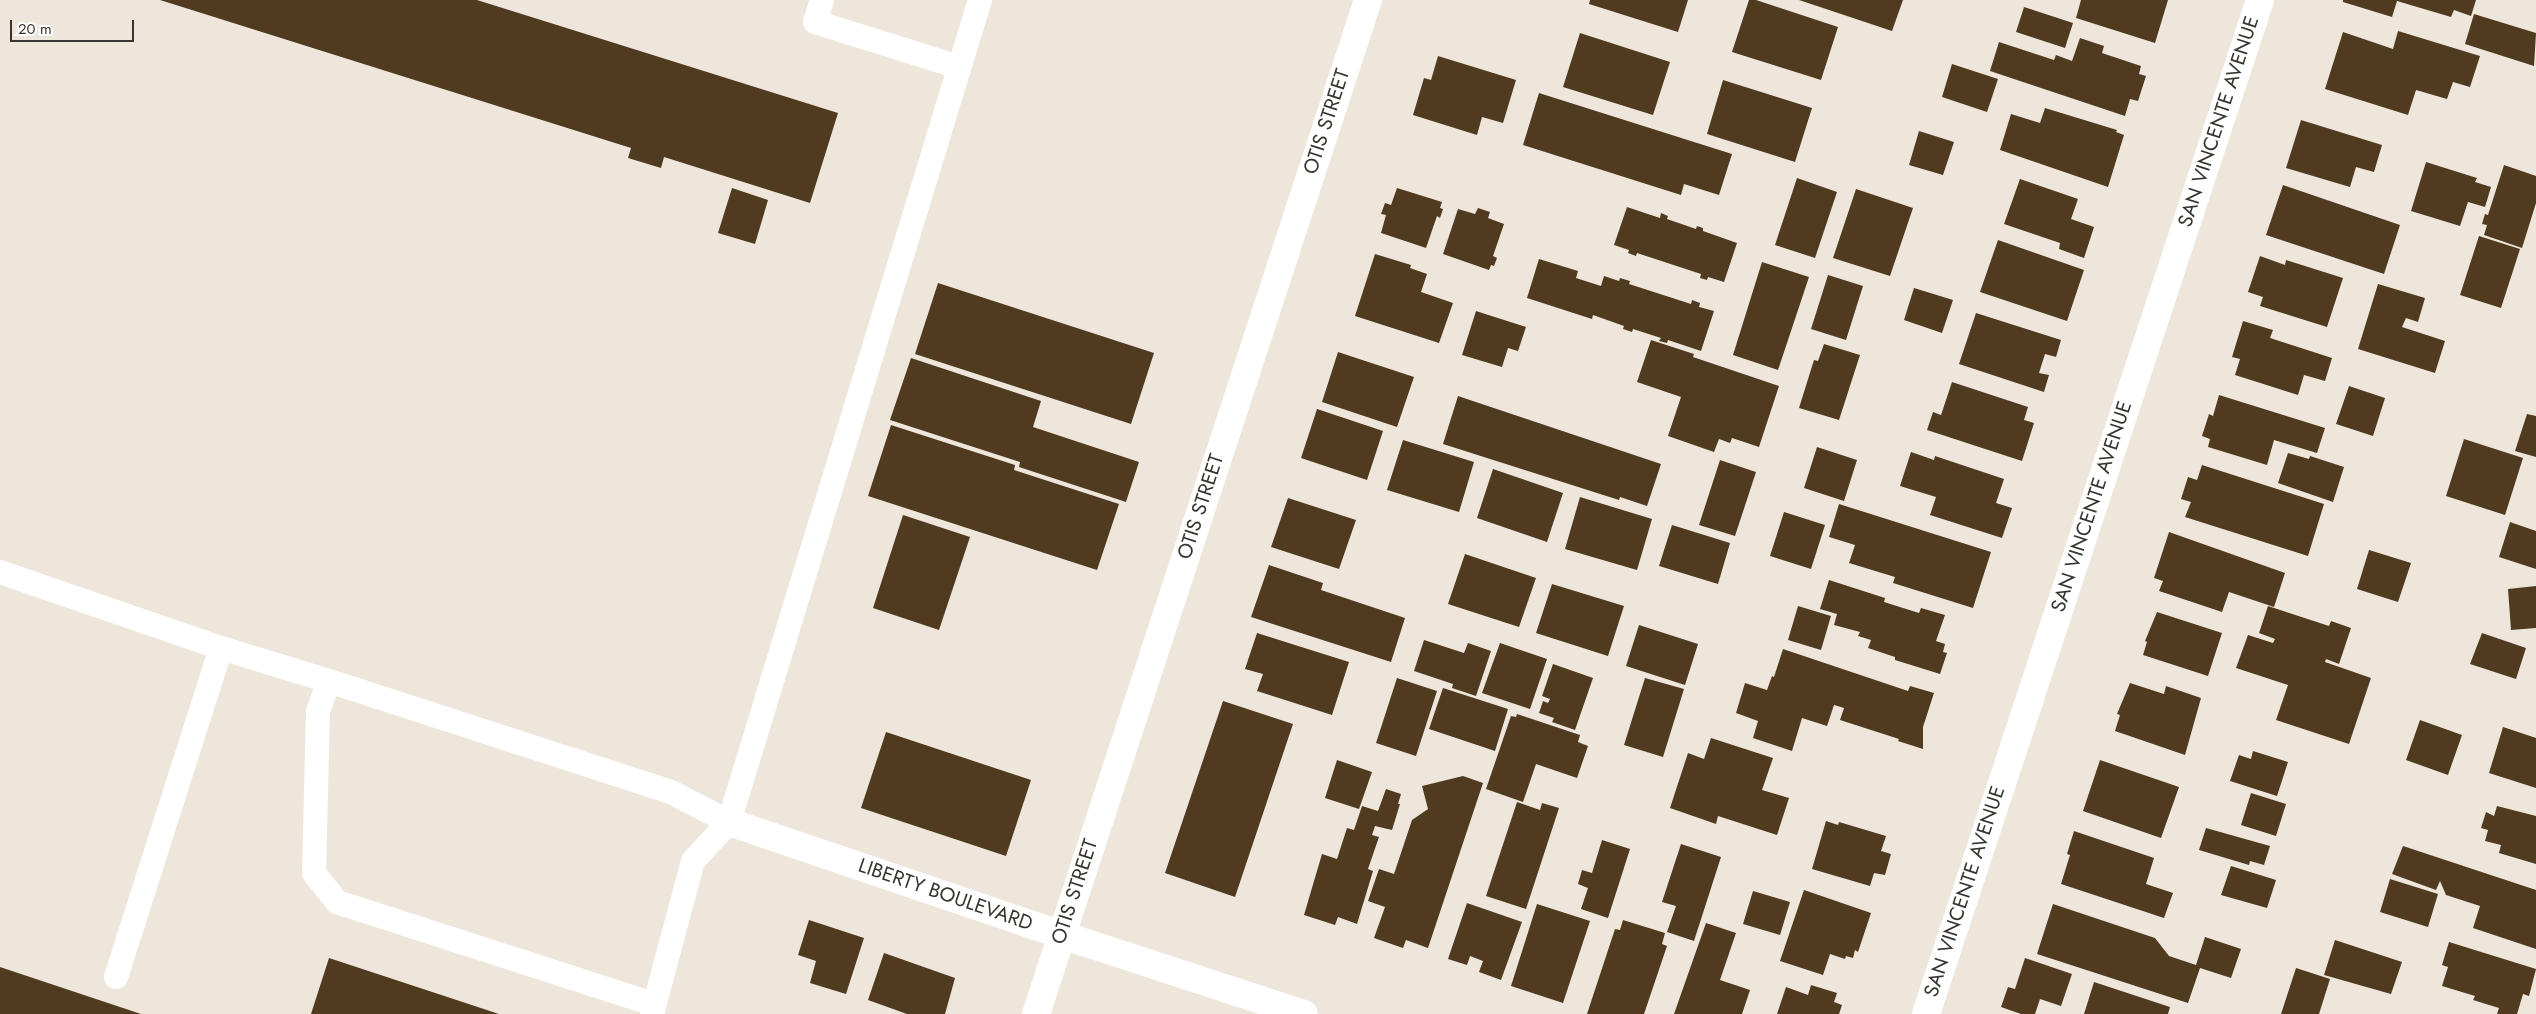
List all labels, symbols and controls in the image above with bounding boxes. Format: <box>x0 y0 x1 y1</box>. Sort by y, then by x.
scale bar <box>12 10 136 42</box>
street label: SAN VINCENTE AVENUE <box>2175 14 2265 230</box>
text: 20 m <box>18 18 52 40</box>
street label: OTIS STREET <box>1300 66 1356 178</box>
street label: SAN VINCENTE AVENUE <box>2048 399 2138 615</box>
street label: OTIS STREET <box>1174 451 1230 563</box>
street label: SAN VINCENTE AVENUE <box>1921 784 2011 1000</box>
street label: OTIS STREET <box>1048 836 1104 948</box>
street label: LIBERTY BOULEVARD <box>855 855 1035 937</box>

